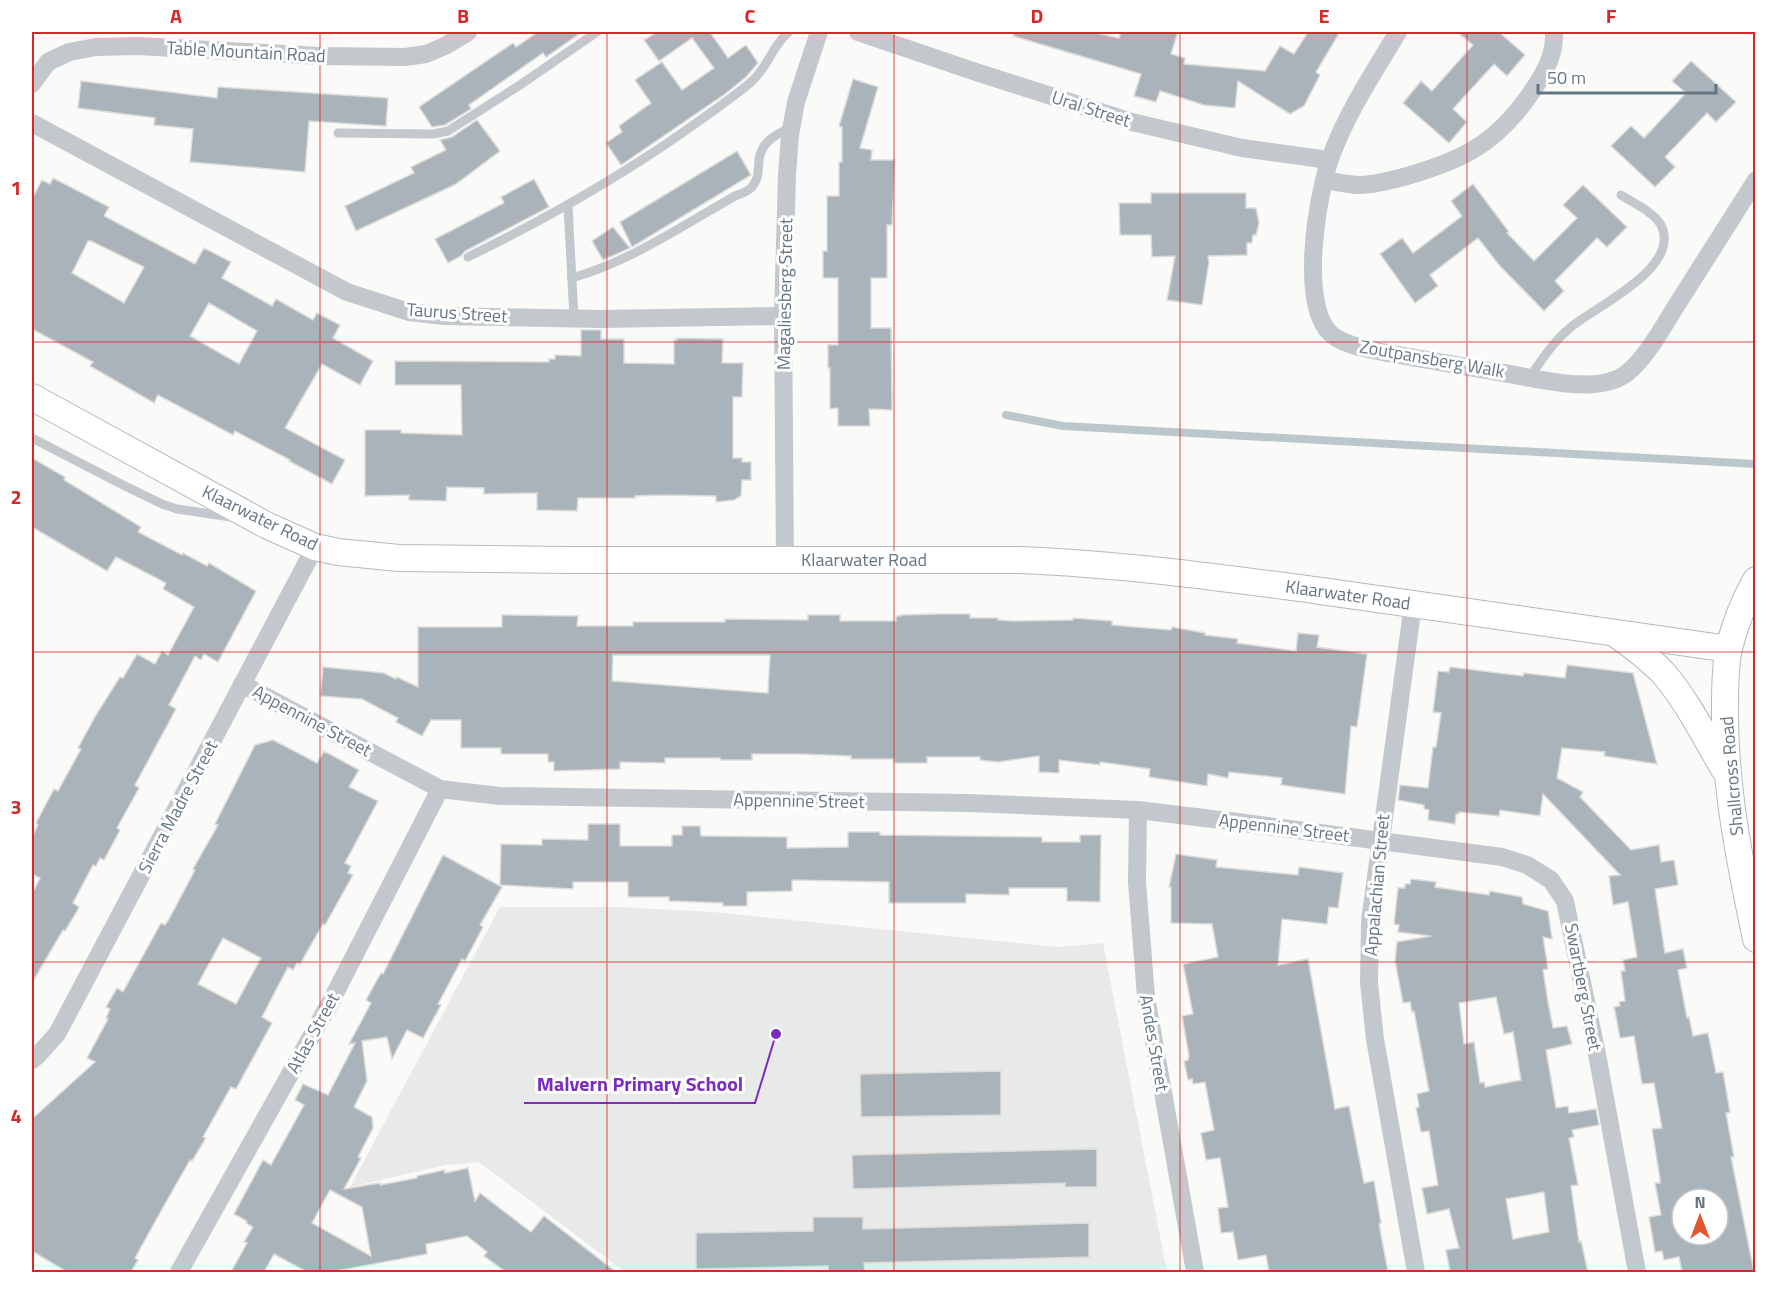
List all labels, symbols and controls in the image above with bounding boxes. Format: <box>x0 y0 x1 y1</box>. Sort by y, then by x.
text: A <box>170 0 182 31</box>
text: B <box>457 0 469 31</box>
text: C <box>745 0 756 31</box>
text: D <box>1031 0 1043 31</box>
text: E <box>1318 0 1330 31</box>
text: F <box>1606 0 1617 31</box>
street label: Table Mountain Road <box>166 34 326 69</box>
scale bar <box>1538 57 1716 95</box>
text: 50 m <box>1547 64 1586 91</box>
street label: Ural Street <box>1048 83 1135 134</box>
text: 1 <box>10 172 22 203</box>
street label: Magaliesberg Street <box>770 217 799 370</box>
street label: Taurus Street <box>406 296 509 330</box>
street label: Zoutpansberg Walk <box>1357 332 1507 385</box>
street label: Klaarwater Road <box>198 478 323 557</box>
text: 2 <box>10 481 22 512</box>
street label: Klaarwater Road <box>801 546 927 573</box>
street label: Klaarwater Road <box>1284 572 1412 617</box>
street label: Appennine Street <box>248 678 377 764</box>
street label: Shallcross Road <box>1713 715 1750 837</box>
street label: Sierra Madre Street <box>131 735 224 878</box>
street label: Appennine Street <box>733 786 866 815</box>
text: 3 <box>10 791 22 822</box>
street label: Appennine Street <box>1217 806 1351 849</box>
street label: Appalachian Street <box>1357 812 1396 957</box>
street label: Swartberg Street <box>1558 921 1609 1053</box>
street label: Atlas Street <box>279 987 346 1078</box>
street label: Andes Street <box>1133 992 1176 1094</box>
callout: Malvern Primary School <box>524 1065 755 1103</box>
text: Malvern Primary School <box>537 1068 743 1099</box>
text: 4 <box>10 1100 22 1131</box>
north arrow <box>1670 1187 1730 1247</box>
text: N <box>1694 1190 1706 1214</box>

